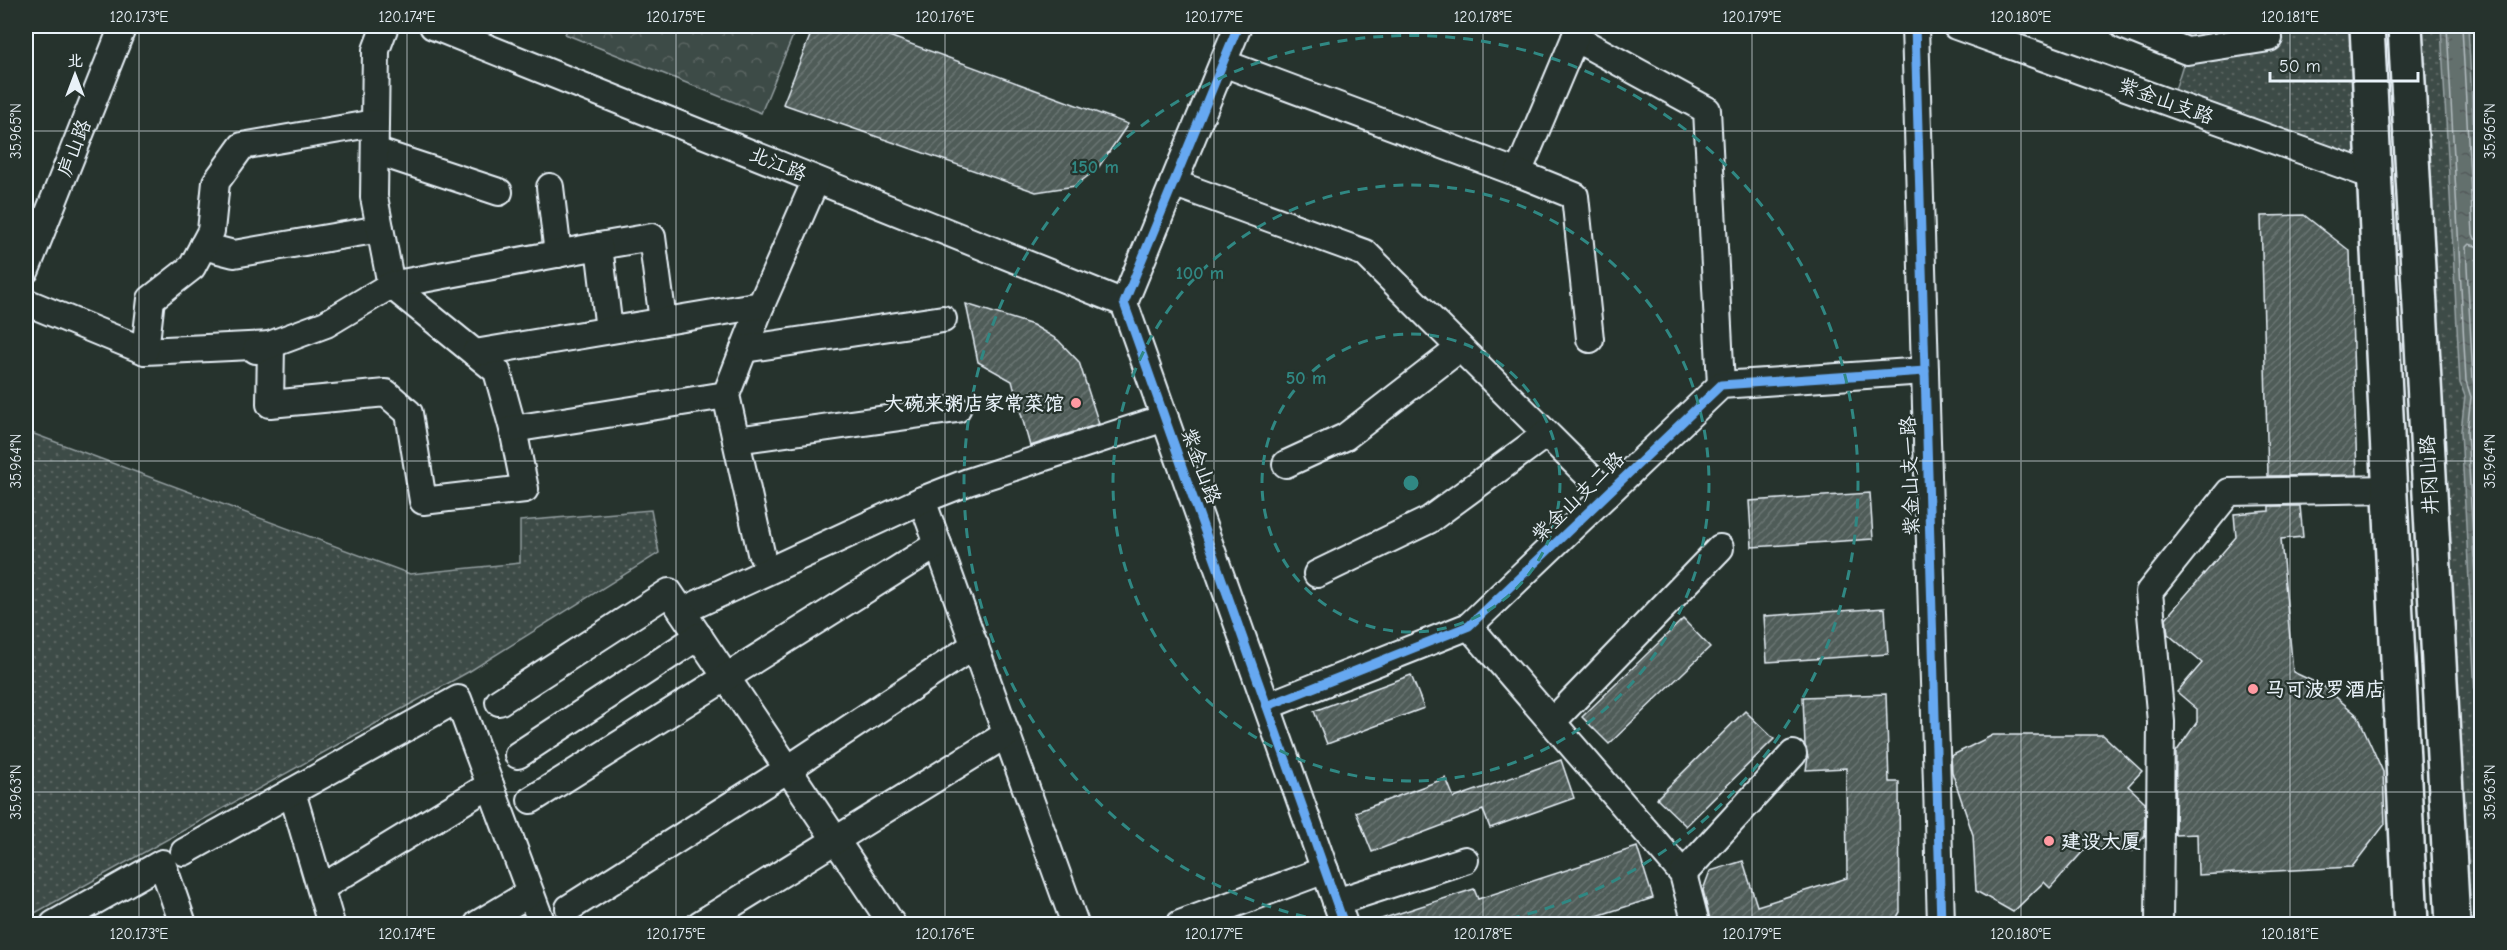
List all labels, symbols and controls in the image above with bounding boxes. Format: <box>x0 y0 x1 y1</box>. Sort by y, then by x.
text: 120.173°E <box>110 8 168 26</box>
text: 120.174°E <box>378 8 436 26</box>
text: 120.175°E <box>646 8 706 26</box>
text: 120.176°E <box>915 8 975 26</box>
text: 120.177°E <box>1185 8 1243 26</box>
text: 120.178°E <box>1454 8 1512 26</box>
text: 120.179°E <box>1723 8 1781 26</box>
text: 120.180°E <box>1991 8 2051 26</box>
text: 120.181°E <box>2261 8 2319 26</box>
north arrow <box>45 45 105 105</box>
scale bar <box>2270 45 2418 83</box>
text: 北 <box>67 52 83 70</box>
text: 50 m <box>2279 56 2321 77</box>
street label: 紫金山支路 <box>2115 73 2218 129</box>
text: 35.965°N <box>7 103 25 159</box>
text: 35.965°N <box>2481 103 2499 159</box>
street label: 庐山路 <box>52 115 96 180</box>
street label: 北江路 <box>746 142 811 186</box>
text: 150 m <box>1071 157 1119 178</box>
text: 100 m <box>1176 263 1224 284</box>
text: 50 m <box>1286 368 1326 389</box>
place label: 大碗来粥店家常菜馆 <box>884 392 1064 415</box>
marker: 大碗来粥店家常菜馆 <box>1069 396 1083 410</box>
street label: 紫金山支一路 <box>1896 415 1924 536</box>
street label: 紫金山路 <box>1177 424 1226 508</box>
street label: 井冈山路 <box>2415 433 2443 516</box>
text: 35.964°N <box>7 434 25 488</box>
text: 35.964°N <box>2481 434 2499 488</box>
street label: 紫金山支二路 <box>1527 446 1630 547</box>
centre of rings <box>1401 473 1421 493</box>
place label: 马可波罗酒店 <box>2265 678 2385 701</box>
marker: 马可波罗酒店 <box>2246 682 2260 696</box>
text: 35.963°N <box>7 764 25 820</box>
text: 35.963°N <box>2481 764 2499 820</box>
place label: 建设大厦 <box>2061 830 2141 853</box>
marker: 建设大厦 <box>2042 834 2056 848</box>
text: 120.173°E <box>110 925 168 943</box>
text: 120.174°E <box>378 925 436 943</box>
text: 120.175°E <box>646 925 706 943</box>
text: 120.176°E <box>915 925 975 943</box>
text: 120.177°E <box>1185 925 1243 943</box>
text: 120.178°E <box>1454 925 1512 943</box>
text: 120.179°E <box>1723 925 1781 943</box>
text: 120.180°E <box>1991 925 2051 943</box>
text: 120.181°E <box>2261 925 2319 943</box>

